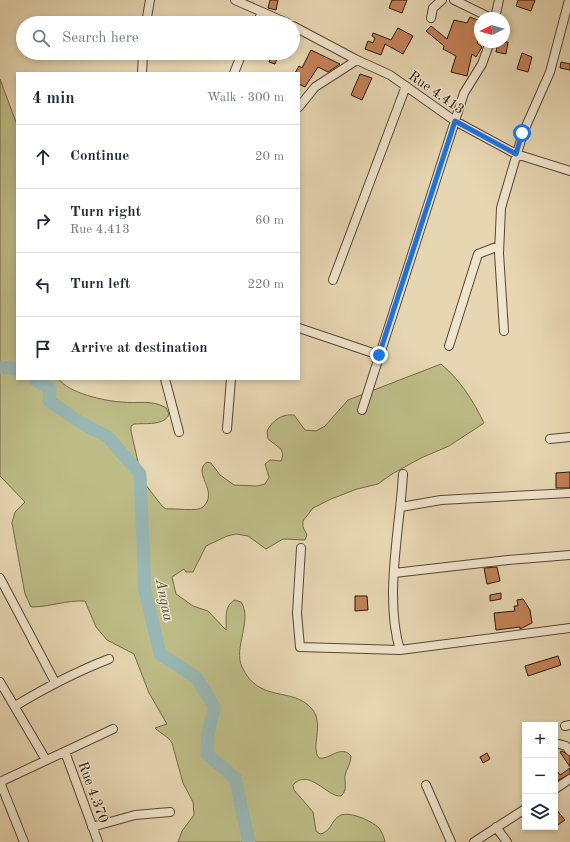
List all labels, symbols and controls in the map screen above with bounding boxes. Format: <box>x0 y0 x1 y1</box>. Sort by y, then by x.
north arrow <box>474 12 510 48</box>
search box <box>16 16 300 60</box>
icon: search <box>30 27 52 49</box>
text: Search here <box>62 31 139 46</box>
street label: Rue 4.413 <box>406 69 467 117</box>
text: 4 min <box>32 90 75 107</box>
text: Walk · 300 m <box>207 91 284 104</box>
route start <box>513 124 531 142</box>
icon: ahead <box>32 146 54 168</box>
text: Continue <box>70 149 129 164</box>
text: 20 m <box>255 150 284 163</box>
text: Turn right <box>70 205 141 220</box>
icon: right <box>32 210 54 232</box>
text: 60 m <box>255 214 284 227</box>
text: Rue 4.413 <box>70 223 130 236</box>
icon: left <box>32 274 54 296</box>
text: Turn left <box>70 277 130 292</box>
text: 220 m <box>247 278 284 291</box>
icon: arrive <box>32 338 54 360</box>
text: Arrive at destination <box>70 341 208 356</box>
route end <box>370 346 388 364</box>
water label: Angaa <box>152 577 175 623</box>
map controls <box>522 722 558 830</box>
button: + <box>522 722 558 758</box>
button: − <box>522 758 558 794</box>
street label: Rue 4.370 <box>75 760 111 825</box>
button: layers <box>522 794 558 830</box>

